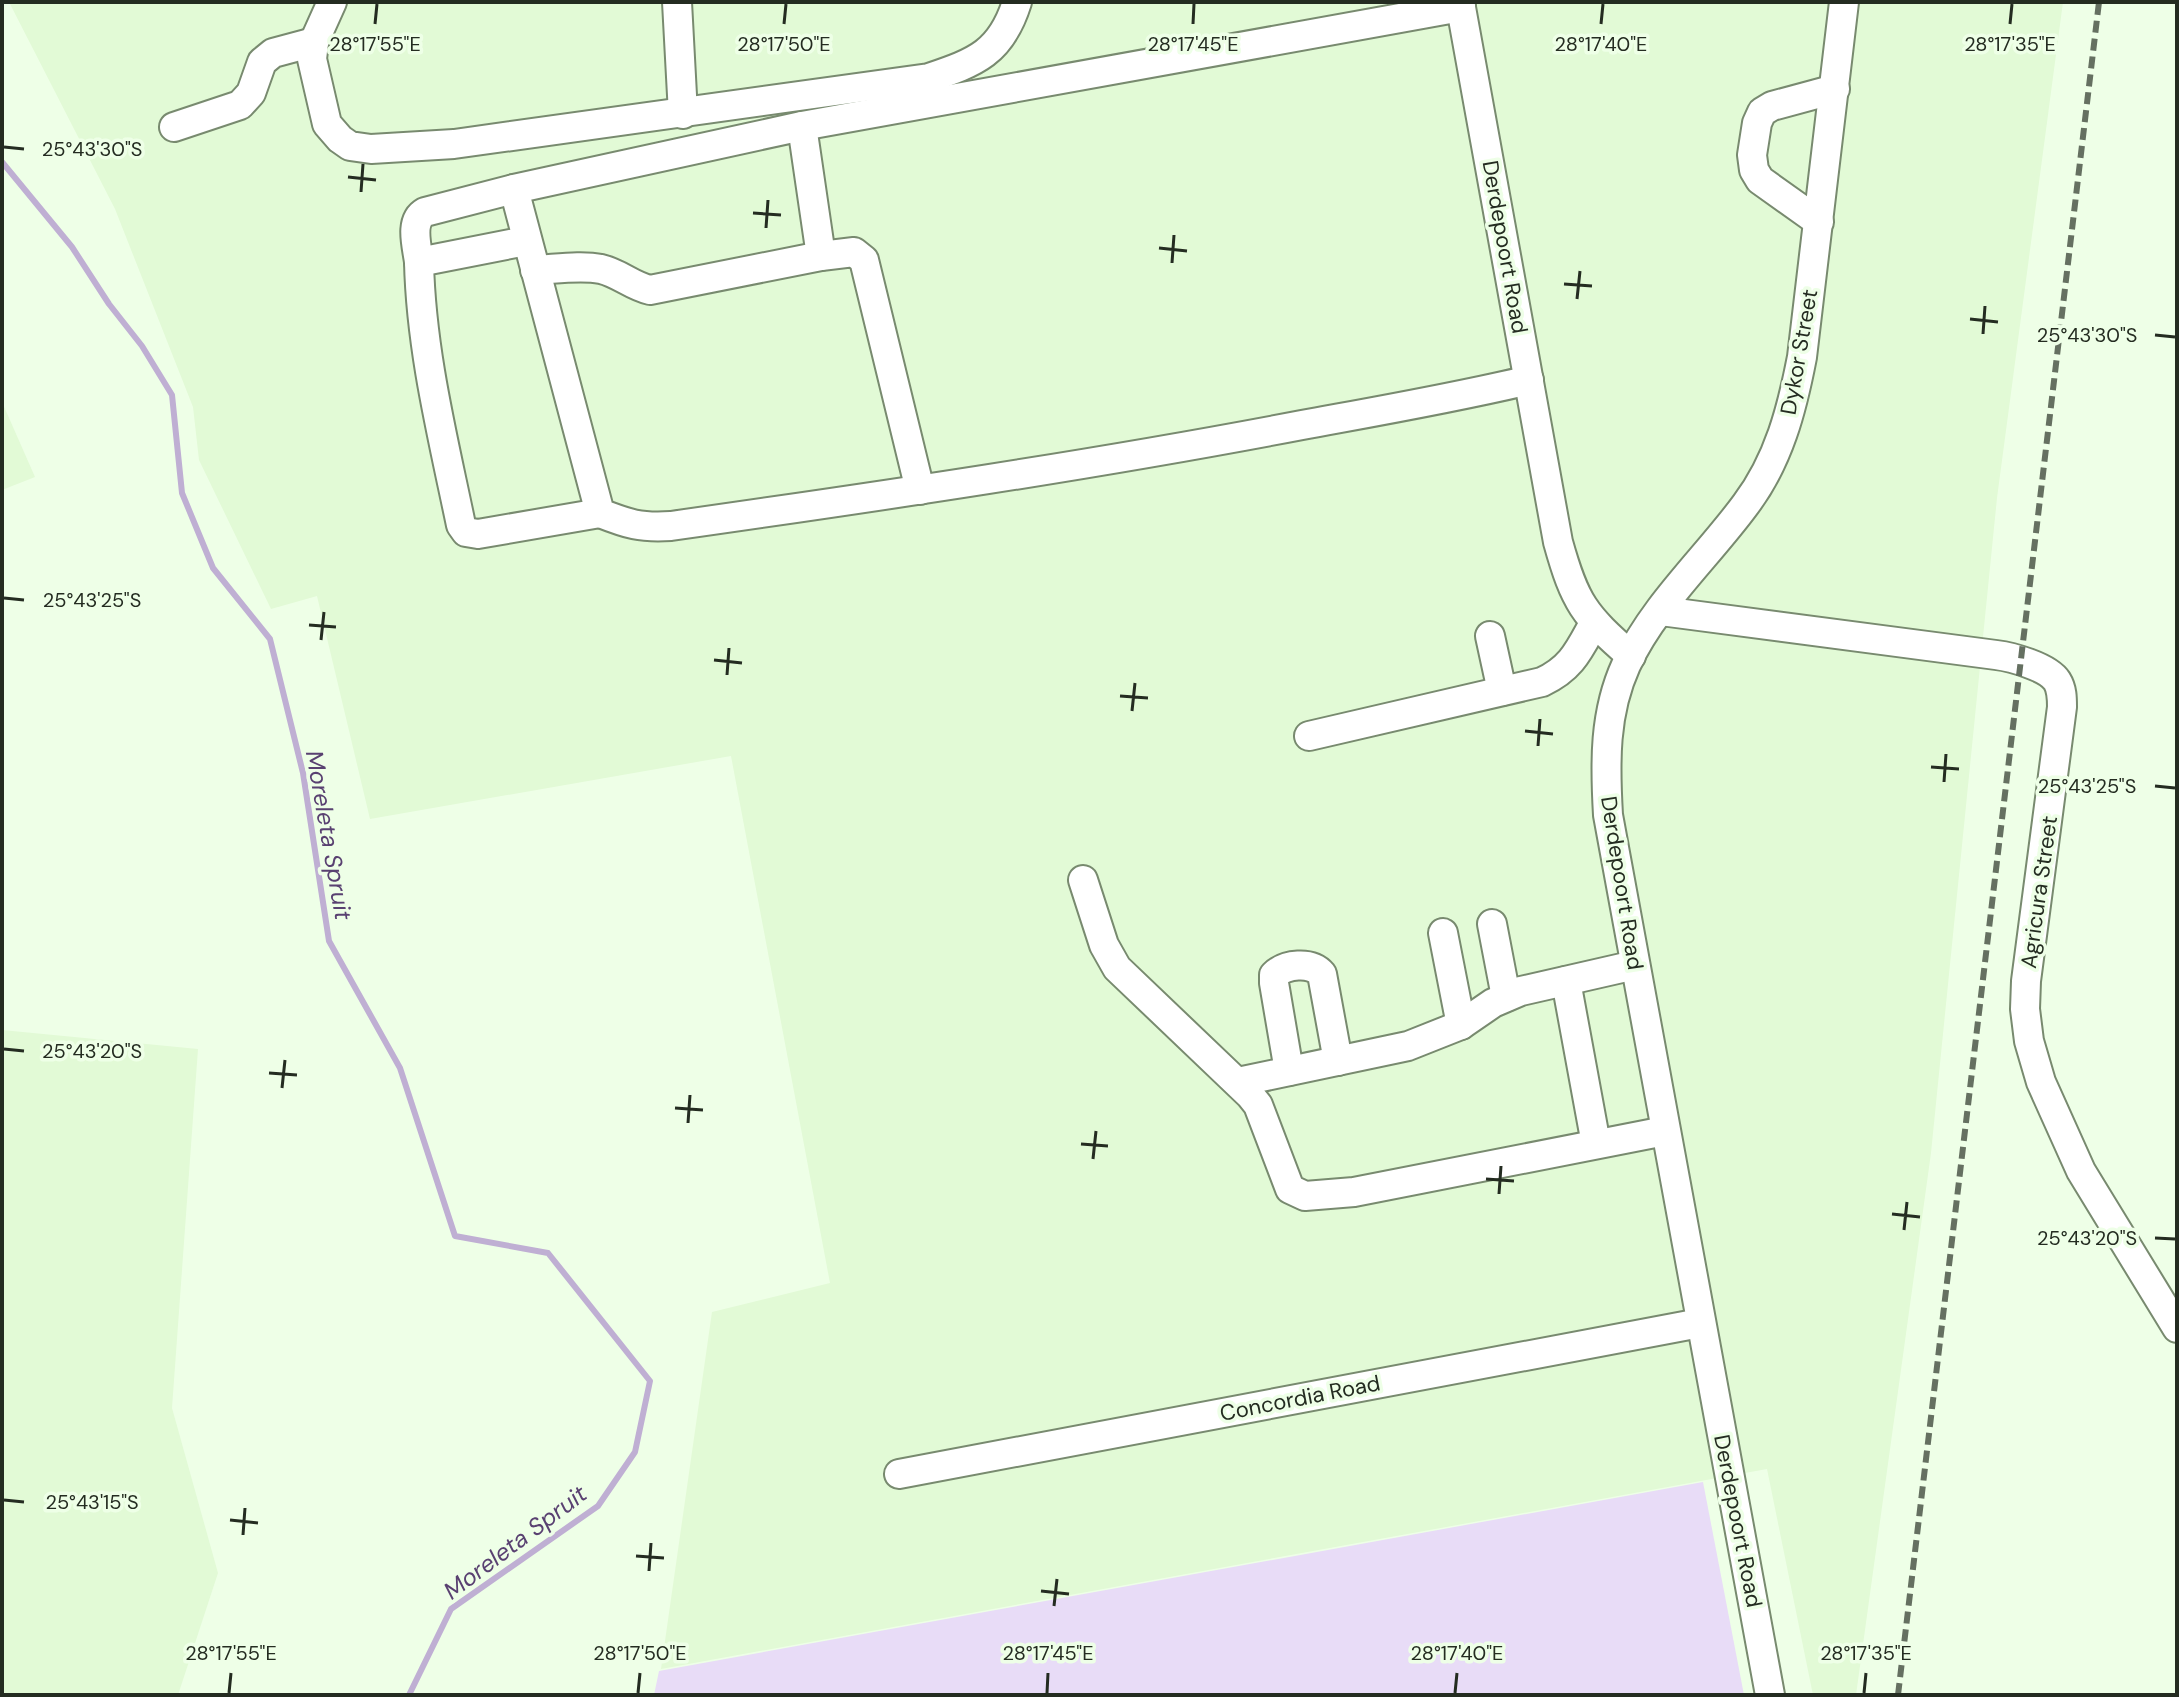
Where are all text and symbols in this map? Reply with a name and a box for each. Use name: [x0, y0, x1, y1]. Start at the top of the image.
text: 28°17'55"E: [329, 31, 421, 57]
text: 28°17'50"E: [737, 31, 831, 57]
text: 28°17'45"E: [1148, 31, 1238, 57]
text: 28°17'40"E: [1555, 31, 1647, 57]
text: 28°17'35"E: [1964, 31, 2056, 57]
text: 25°43'30"S: [42, 136, 142, 162]
street label: Derdepoort Road: [1475, 158, 1535, 336]
street label: Dykor Street: [1774, 287, 1824, 417]
text: 25°43'30"S: [2037, 322, 2137, 348]
text: 25°43'25"S: [43, 587, 141, 613]
water label: Moreleta Spruit: [299, 748, 359, 923]
text: 25°43'25"S: [2038, 773, 2136, 799]
street label: Derdepoort Road: [1594, 794, 1650, 972]
street label: Agricura Street: [2014, 814, 2064, 970]
text: 25°43'20"S: [42, 1038, 142, 1064]
text: 25°43'20"S: [2037, 1225, 2137, 1251]
street label: Concordia Road: [1217, 1368, 1383, 1428]
street label: Derdepoort Road: [1707, 1432, 1769, 1610]
water label: Moreleta Spruit: [437, 1477, 594, 1606]
text: 25°43'15"S: [45, 1489, 139, 1515]
text: 28°17'55"E: [185, 1640, 277, 1666]
text: 28°17'50"E: [593, 1640, 687, 1666]
text: 28°17'45"E: [1003, 1640, 1093, 1666]
text: 28°17'40"E: [1411, 1640, 1503, 1666]
text: 28°17'35"E: [1820, 1640, 1912, 1666]

